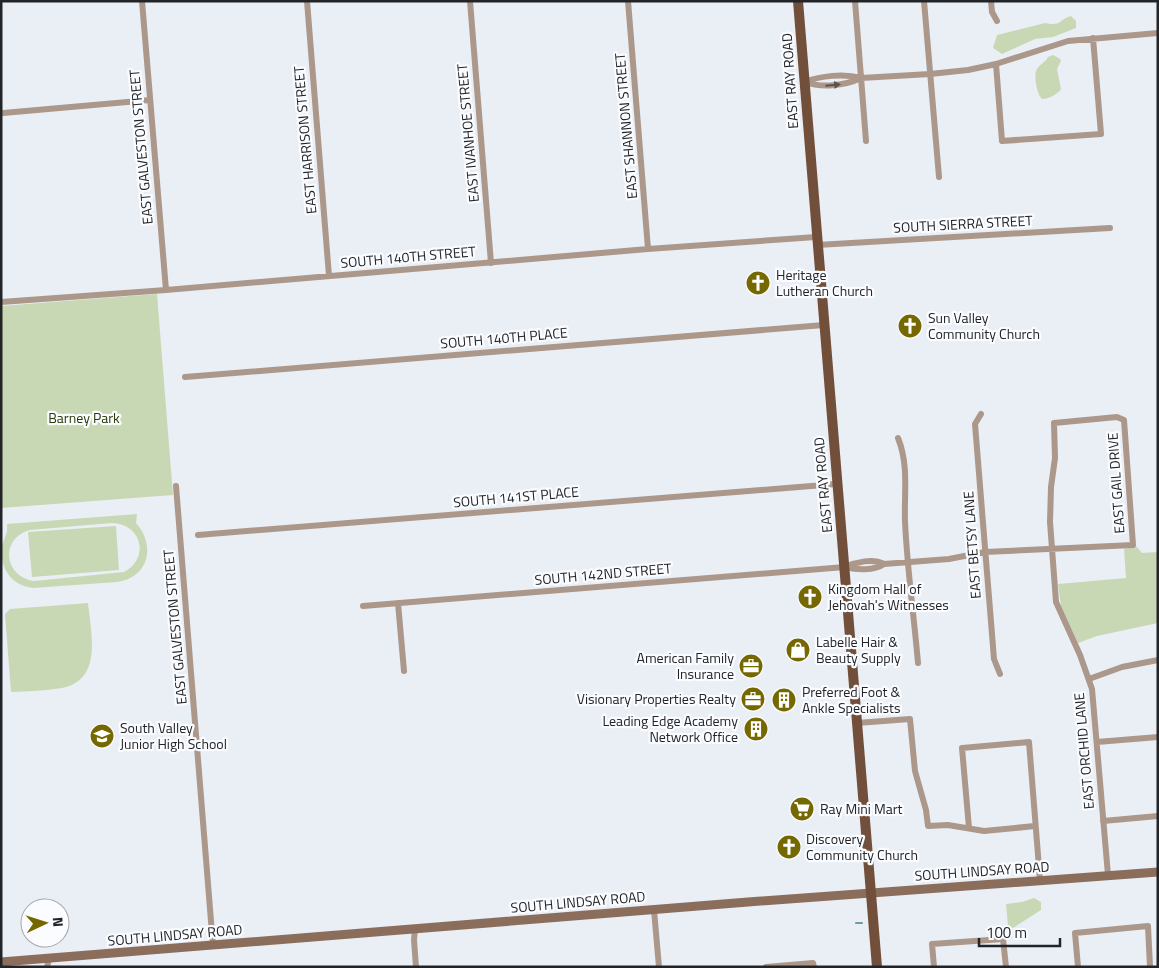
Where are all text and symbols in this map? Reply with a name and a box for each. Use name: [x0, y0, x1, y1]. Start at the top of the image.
street label: EAST RAY ROAD: [776, 32, 803, 130]
street label: EAST SHANNON STREET: [609, 52, 642, 200]
street label: EAST IVANHOE STREET: [451, 62, 484, 203]
street label: EAST HARRISON STREET: [288, 65, 321, 215]
street label: EAST GALVESTON STREET: [123, 68, 158, 225]
one-way arrow: [825, 80, 841, 88]
street label: SOUTH SIERRA STREET: [893, 209, 1034, 238]
street label: SOUTH 140TH STREET: [340, 240, 477, 273]
place label: Heritage Lutheran Church: [776, 264, 873, 301]
church icon: Heritage Lutheran Church: [745, 270, 771, 296]
place label: Sun Valley Community Church: [928, 307, 1040, 344]
church icon: Sun Valley Community Church: [897, 313, 923, 339]
street label: SOUTH 140TH PLACE: [439, 321, 569, 354]
park label: Barney Park: [48, 407, 120, 428]
street label: EAST GAIL DRIVE: [1101, 432, 1130, 534]
street label: EAST RAY ROAD: [808, 436, 837, 534]
street label: SOUTH 141ST PLACE: [452, 481, 580, 512]
street label: EAST BETSY LANE: [957, 490, 986, 600]
street label: EAST GALVESTON STREET: [157, 548, 192, 705]
street label: SOUTH 142ND STREET: [534, 557, 673, 590]
place label: Kingdom Hall of Jehovah's Witnesses: [828, 578, 949, 615]
church icon: Kingdom Hall of Jehovah's Witnesses: [797, 584, 823, 610]
place label: Labelle Hair & Beauty Supply: [816, 631, 901, 668]
shop icon: Labelle Hair & Beauty Supply: [785, 637, 811, 663]
place label: American Family Insurance: [637, 647, 734, 684]
office icon: American Family Insurance: [738, 653, 764, 679]
place label: Preferred Foot & Ankle Specialists: [802, 681, 901, 718]
office icon: Visionary Properties Realty: [740, 686, 766, 712]
building icon: Preferred Foot & Ankle Specialists: [771, 687, 797, 713]
place label: Visionary Properties Realty: [577, 688, 736, 709]
street label: EAST ORCHID LANE: [1068, 692, 1099, 810]
place label: Leading Edge Academy Network Office: [602, 710, 738, 747]
building icon: Leading Edge Academy Network Office: [743, 716, 769, 742]
place label: South Valley Junior High School: [120, 717, 227, 754]
school or university icon: South Valley Junior High School: [89, 723, 115, 749]
supermarket icon: Ray Mini Mart: [789, 796, 815, 822]
place label: Ray Mini Mart: [820, 798, 903, 819]
place label: Discovery Community Church: [806, 828, 918, 865]
church icon: Discovery Community Church: [776, 834, 802, 860]
street label: SOUTH LINDSAY ROAD: [914, 855, 1050, 886]
street label: SOUTH LINDSAY ROAD: [510, 885, 646, 918]
north arrow: [20, 898, 70, 948]
text: N: [48, 916, 69, 928]
scale bar: [979, 916, 1060, 948]
street label: SOUTH LINDSAY ROAD: [107, 918, 243, 951]
text: 100 m: [986, 921, 1027, 944]

